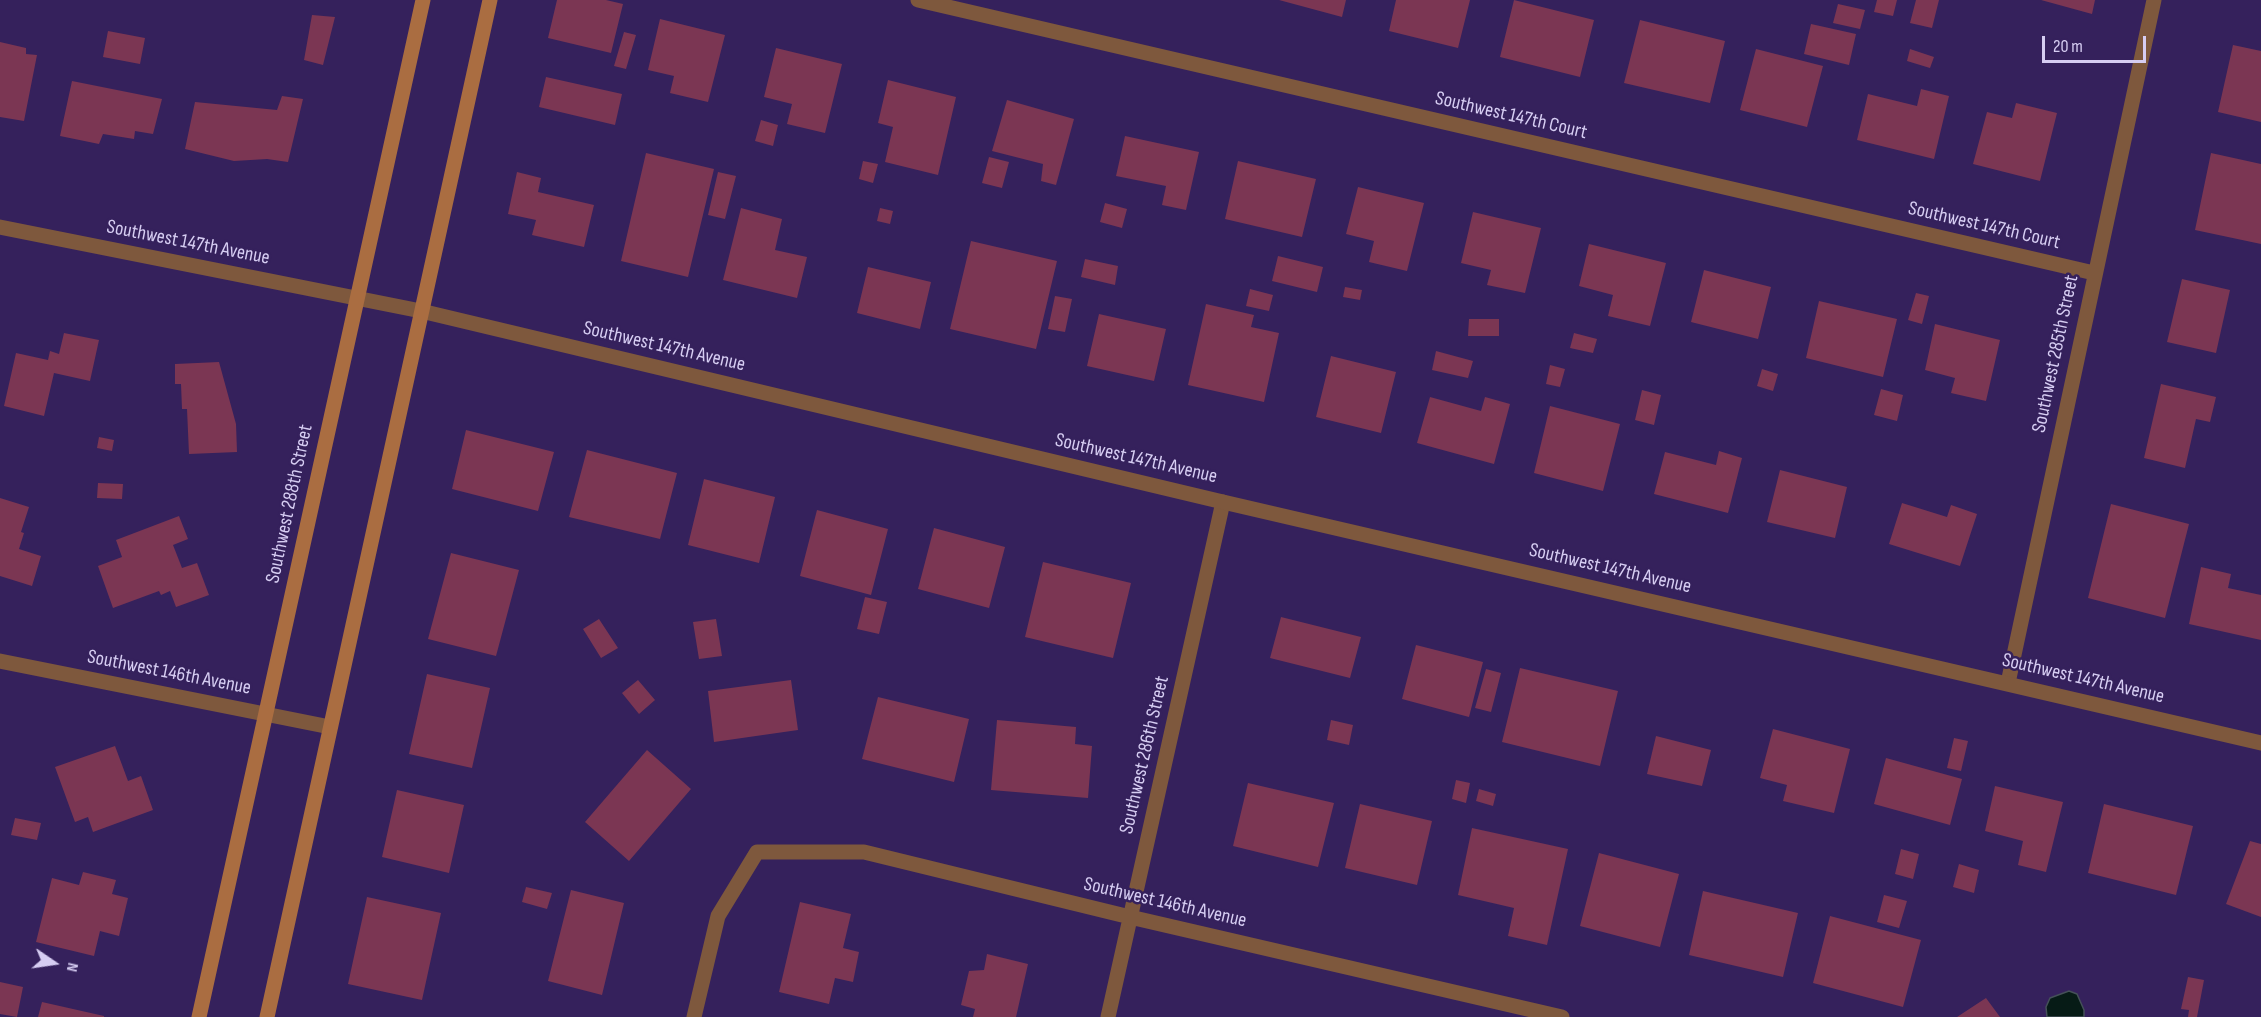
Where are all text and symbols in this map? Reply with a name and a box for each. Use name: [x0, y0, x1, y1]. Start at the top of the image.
scale bar: [2045, 24, 2148, 62]
text: 20 m: [2053, 36, 2083, 57]
street label: Southwest 147th Court: [1433, 87, 1589, 145]
street label: Southwest 147th Court: [1906, 197, 2062, 255]
street label: Southwest 147th Avenue: [104, 215, 272, 271]
street label: Southwest 285th Street: [2028, 273, 2084, 435]
street label: Southwest 147th Avenue: [581, 317, 747, 377]
street label: Southwest 288th Street: [261, 423, 319, 585]
street label: Southwest 147th Avenue: [1053, 429, 1219, 489]
street label: Southwest 147th Avenue: [1527, 539, 1693, 599]
street label: Southwest 146th Avenue: [85, 645, 253, 701]
street label: Southwest 147th Avenue: [2000, 649, 2166, 709]
street label: Southwest 286th Street: [1115, 674, 1175, 836]
street label: Southwest 146th Avenue: [1081, 873, 1249, 933]
north arrow: [24, 933, 84, 993]
text: N: [62, 961, 82, 973]

